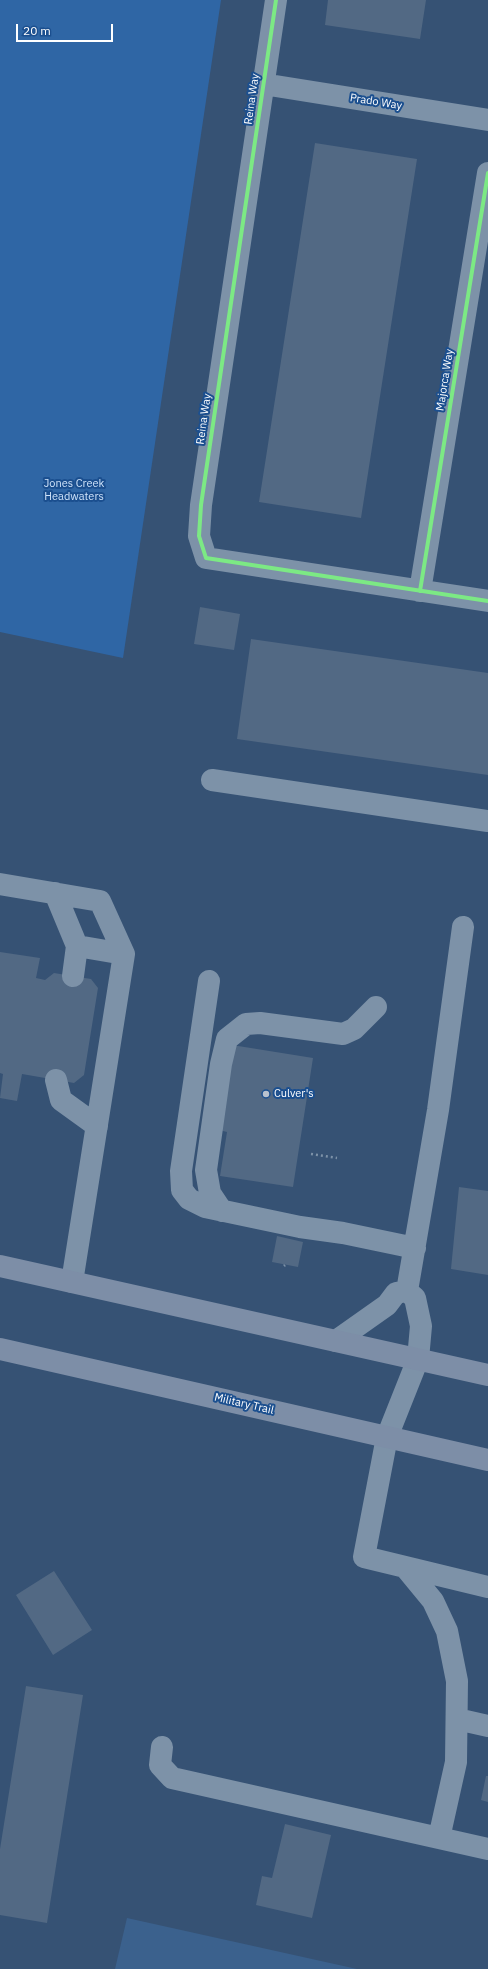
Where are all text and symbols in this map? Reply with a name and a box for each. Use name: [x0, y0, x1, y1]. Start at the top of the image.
scale bar: [18, 16, 115, 42]
text: 20 m: [23, 23, 51, 38]
street label: Reina Way: [242, 73, 262, 125]
street label: Prado Way: [349, 91, 403, 113]
street label: Majorca Way: [434, 348, 456, 412]
street label: Reina Way: [194, 393, 214, 445]
park label: Jones Creek Headwaters: [44, 477, 104, 503]
place label: Culver's: [274, 1087, 314, 1101]
marker: Culver's: [261, 1089, 271, 1099]
street label: Military Trail: [213, 1391, 275, 1417]

